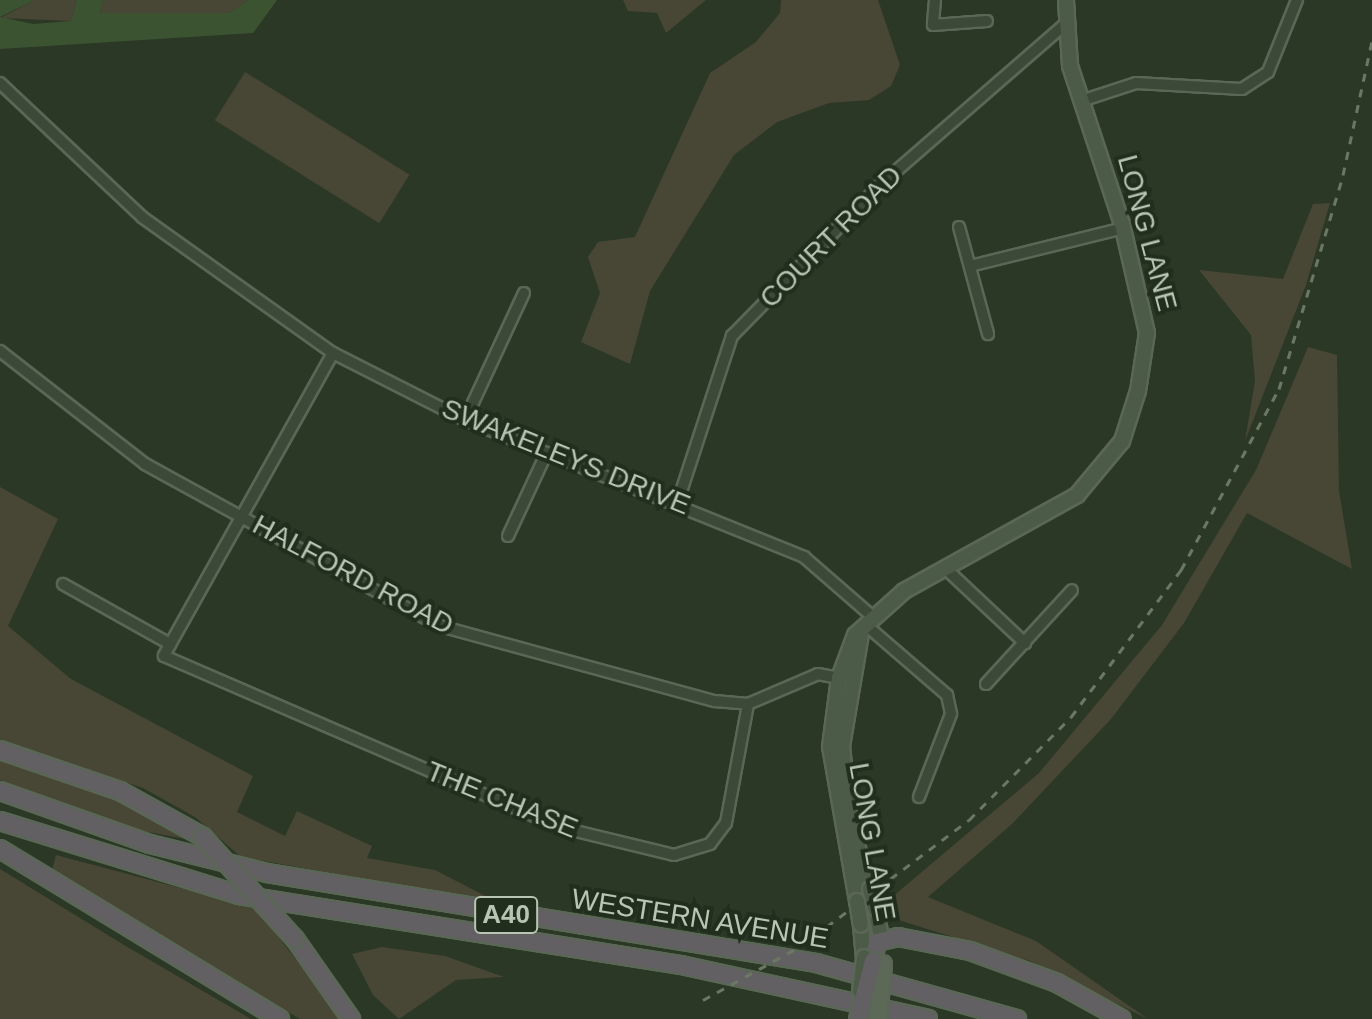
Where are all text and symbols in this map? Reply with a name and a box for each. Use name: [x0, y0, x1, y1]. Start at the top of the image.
street label: LONG LANE: [1110, 151, 1184, 315]
street label: COURT ROAD: [753, 159, 909, 315]
street label: SWAKELEYS DRIVE: [437, 392, 695, 522]
street label: HALFORD ROAD: [247, 508, 459, 642]
street label: THE CHASE: [421, 754, 583, 846]
street label: LONG LANE: [842, 760, 902, 924]
street label: WESTERN AVENUE: [569, 882, 831, 956]
road number: A40: [474, 893, 538, 937]

